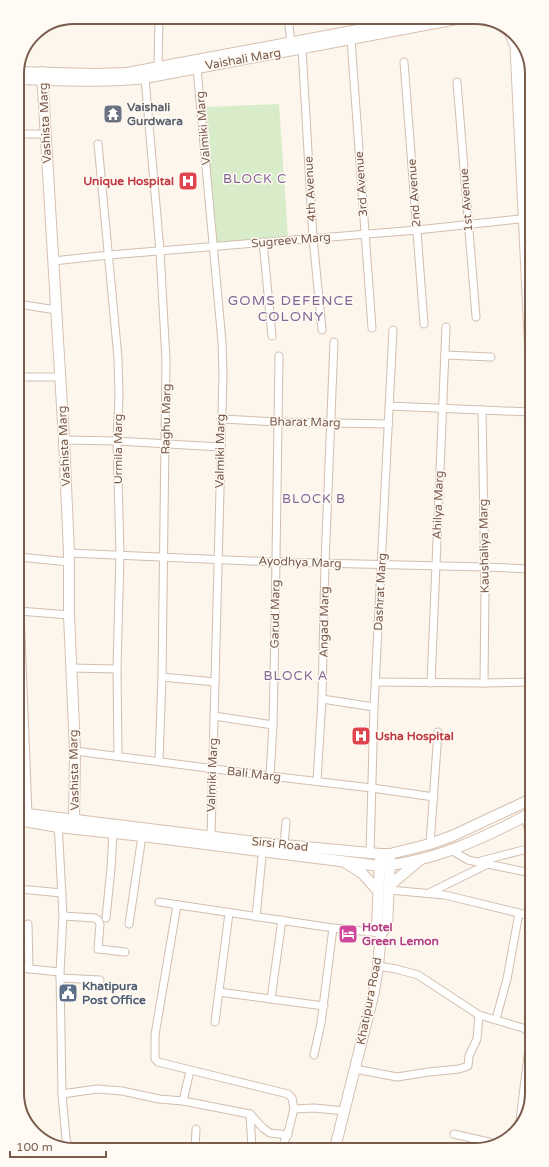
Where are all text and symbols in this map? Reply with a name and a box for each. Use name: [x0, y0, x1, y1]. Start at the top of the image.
street label: Vaishali Marg: [204, 45, 282, 73]
street label: Vashista Marg: [36, 82, 54, 164]
street label: Valmiki Marg: [193, 90, 213, 166]
place label: Vaishali Gurdwara: [127, 100, 183, 128]
temple icon: Vaishali Gurdwara: [102, 103, 124, 125]
street label: 3rd Avenue: [352, 151, 370, 217]
street label: 4th Avenue: [301, 156, 319, 222]
street label: 2nd Avenue: [405, 158, 423, 228]
street label: 1st Avenue: [457, 167, 475, 232]
hospital icon: Unique Hospital: [177, 170, 199, 192]
district label: BLOCK C: [223, 171, 287, 187]
place label: Unique Hospital: [83, 174, 174, 189]
street label: Sugreev Marg: [251, 230, 331, 250]
district label: GOMS DEFENCE COLONY: [228, 292, 354, 325]
street label: Raghu Marg: [158, 383, 174, 455]
street label: Vashista Marg: [55, 405, 73, 487]
street label: Urmila Marg: [111, 414, 125, 484]
street label: Valmiki Marg: [212, 414, 228, 488]
street label: Bharat Marg: [269, 414, 341, 430]
street label: Ahilya Marg: [430, 470, 446, 540]
district label: BLOCK B: [282, 491, 346, 507]
street label: Kaushaliya Marg: [476, 499, 492, 593]
street label: Dashrat Marg: [371, 553, 389, 631]
street label: Ayodhya Marg: [258, 554, 342, 570]
street label: Garud Marg: [267, 580, 283, 648]
street label: Angad Marg: [316, 586, 332, 658]
district label: BLOCK A: [264, 668, 328, 684]
hospital icon: Usha Hospital: [350, 725, 372, 747]
street label: Vashista Marg: [66, 729, 82, 811]
place label: Usha Hospital: [375, 729, 454, 744]
street label: Valmiki Marg: [204, 738, 220, 812]
street label: Bali Marg: [226, 764, 282, 784]
street label: Sirsi Road: [251, 834, 309, 854]
place label: Hotel Green Lemon: [362, 920, 439, 948]
hotel icon: Hotel Green Lemon: [337, 923, 359, 945]
street label: Khatipura Road: [354, 956, 384, 1046]
place label: Khatipura Post Office: [82, 979, 146, 1007]
public building icon: Khatipura Post Office: [57, 982, 79, 1004]
scale bar: [10, 1133, 106, 1159]
text: 100 m: [16, 1140, 53, 1154]

